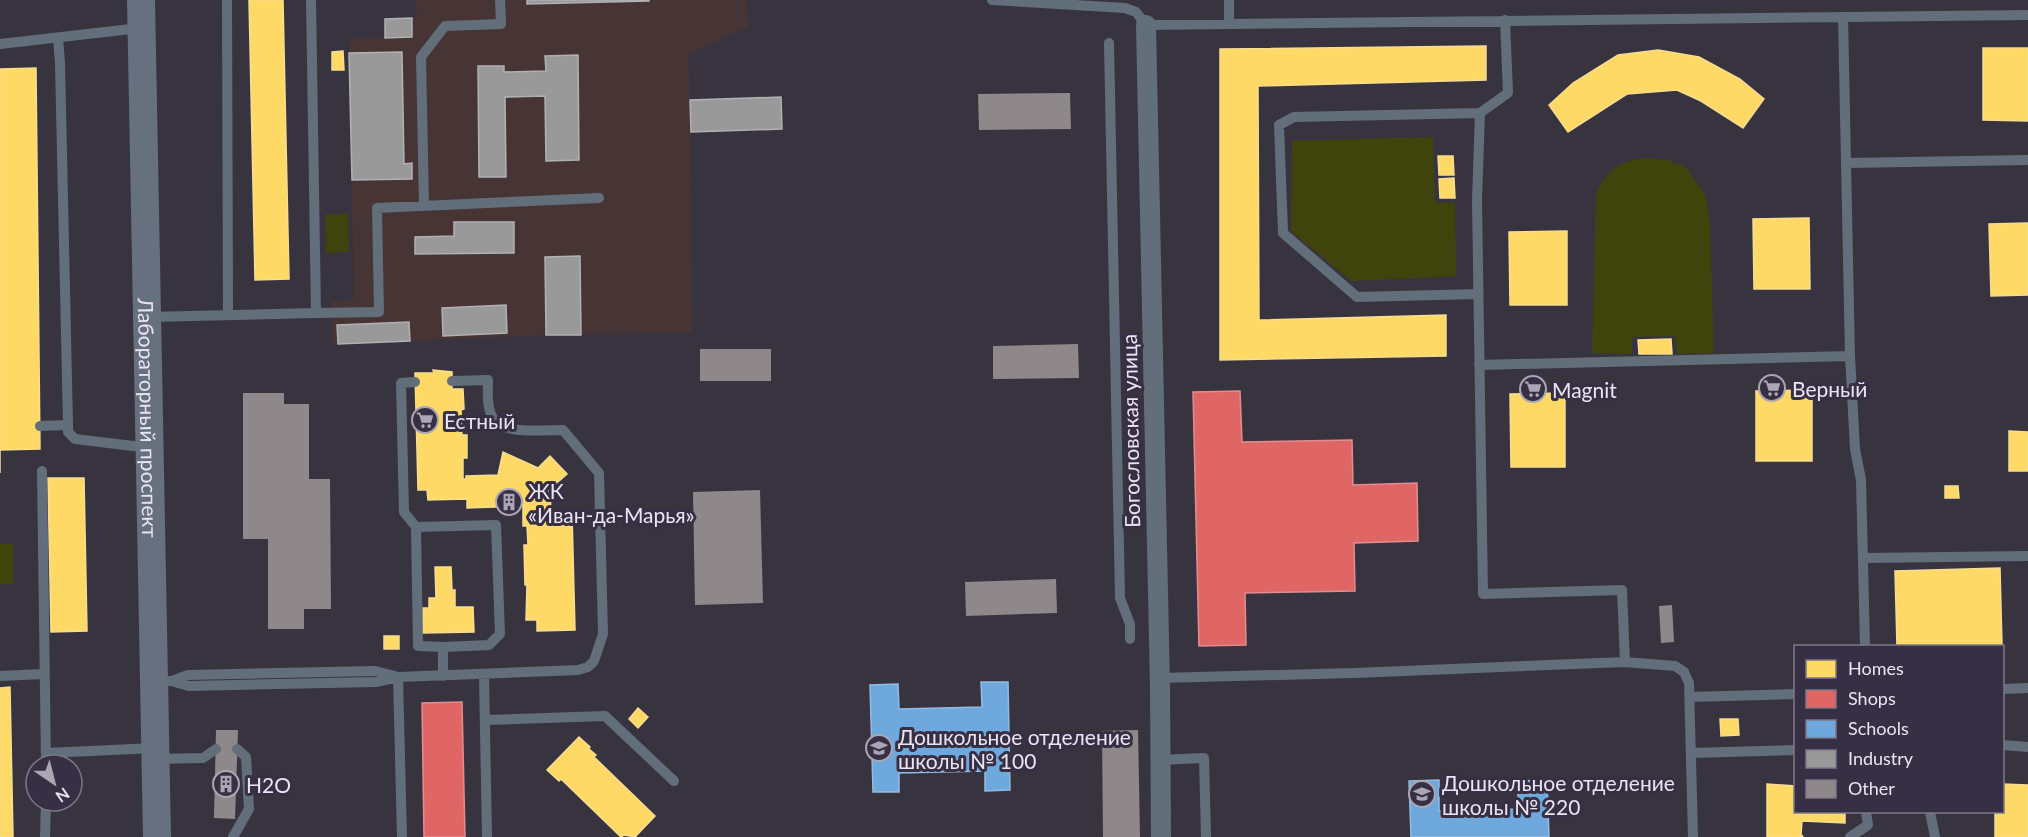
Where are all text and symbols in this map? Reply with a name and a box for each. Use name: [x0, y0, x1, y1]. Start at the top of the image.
street label: Лабораторный проспект: [134, 297, 164, 538]
street label: Богословская улица: [1116, 334, 1144, 528]
supermarket icon: Верный: [1757, 373, 1787, 403]
supermarket icon: Magnit: [1518, 374, 1548, 404]
place label: Верный: [1792, 376, 1867, 401]
place label: Magnit: [1552, 377, 1617, 402]
supermarket icon: Естный: [410, 405, 440, 435]
place label: Естный: [444, 408, 515, 433]
place label: ЖК «Иван-да-Марья»: [528, 478, 695, 527]
building icon: ЖК «Иван-да-Марья»: [494, 487, 524, 517]
legend: [1794, 645, 2004, 813]
text: Homes: [1848, 657, 1904, 679]
text: Shops: [1848, 687, 1896, 709]
text: Schools: [1848, 717, 1909, 739]
place label: Дошкольное отделение школы № 100: [898, 724, 1131, 773]
school or university icon: Дошкольное отделение школы № 100: [864, 733, 894, 763]
text: Industry: [1848, 747, 1914, 769]
north arrow: [24, 753, 84, 813]
building icon: H2O: [211, 769, 241, 799]
place label: Дошкольное отделение школы № 220: [1442, 770, 1675, 819]
place label: H2O: [246, 772, 291, 797]
text: Other: [1848, 777, 1895, 799]
school or university icon: Дошкольное отделение школы № 220: [1407, 779, 1437, 809]
text: N: [52, 784, 73, 807]

